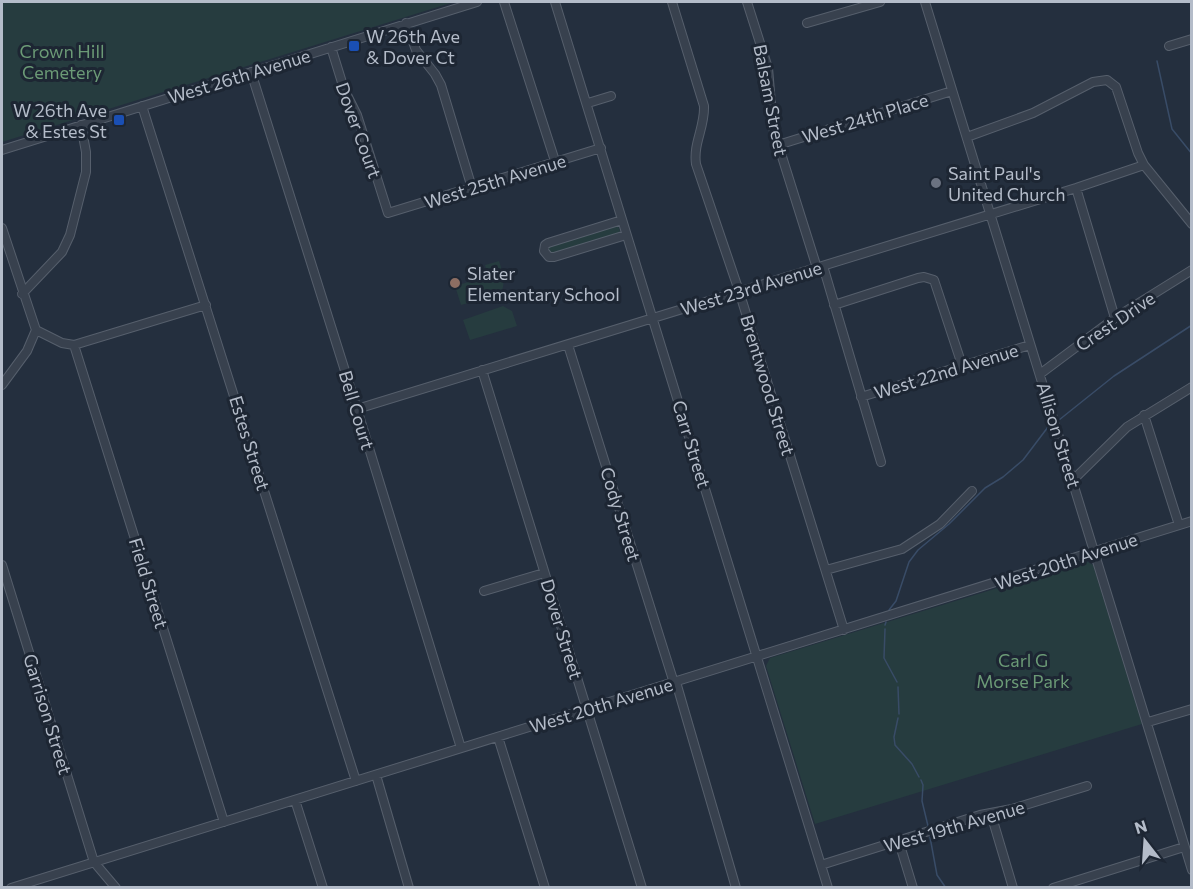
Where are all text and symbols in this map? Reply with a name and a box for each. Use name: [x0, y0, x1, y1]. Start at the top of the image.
place label: W 26th Ave & Dover Ct: [366, 25, 460, 68]
marker: W 26th Ave & Dover Ct: [347, 39, 361, 53]
park label: Crown Hill Cemetery: [19, 40, 105, 83]
street label: Balsam Street: [749, 42, 793, 158]
street label: West 26th Avenue: [165, 44, 313, 108]
street label: Dover Court: [331, 79, 387, 181]
street label: West 24th Place: [799, 88, 931, 148]
place label: W 26th Ave & Estes St: [13, 99, 107, 142]
marker: W 26th Ave & Estes St: [112, 113, 126, 127]
street label: West 25th Avenue: [421, 149, 569, 213]
place label: Saint Paul's United Church: [948, 162, 1065, 205]
marker: Saint Paul's United Church: [929, 176, 943, 190]
street label: West 23rd Avenue: [678, 256, 824, 320]
place label: Slater Elementary School: [467, 262, 620, 305]
marker: Slater Elementary School: [448, 276, 462, 290]
street label: Crest Drive: [1071, 286, 1159, 356]
street label: Brentwood Street: [736, 312, 800, 458]
street label: West 22nd Avenue: [871, 339, 1021, 403]
street label: Bell Court: [335, 368, 379, 452]
street label: Allison Street: [1032, 379, 1086, 491]
street label: Estes Street: [225, 393, 275, 493]
street label: Carr Street: [668, 398, 716, 490]
street label: Cody Street: [596, 464, 646, 564]
street label: West 20th Avenue: [992, 528, 1140, 594]
street label: Field Street: [125, 535, 173, 631]
street label: Dover Street: [536, 576, 588, 682]
park label: Carl G Morse Park: [976, 649, 1070, 692]
street label: Garrison Street: [19, 651, 77, 777]
street label: West 20th Avenue: [527, 673, 675, 737]
street label: West 19th Avenue: [881, 795, 1027, 857]
north arrow: [1115, 811, 1175, 871]
text: N: [1132, 815, 1149, 837]

